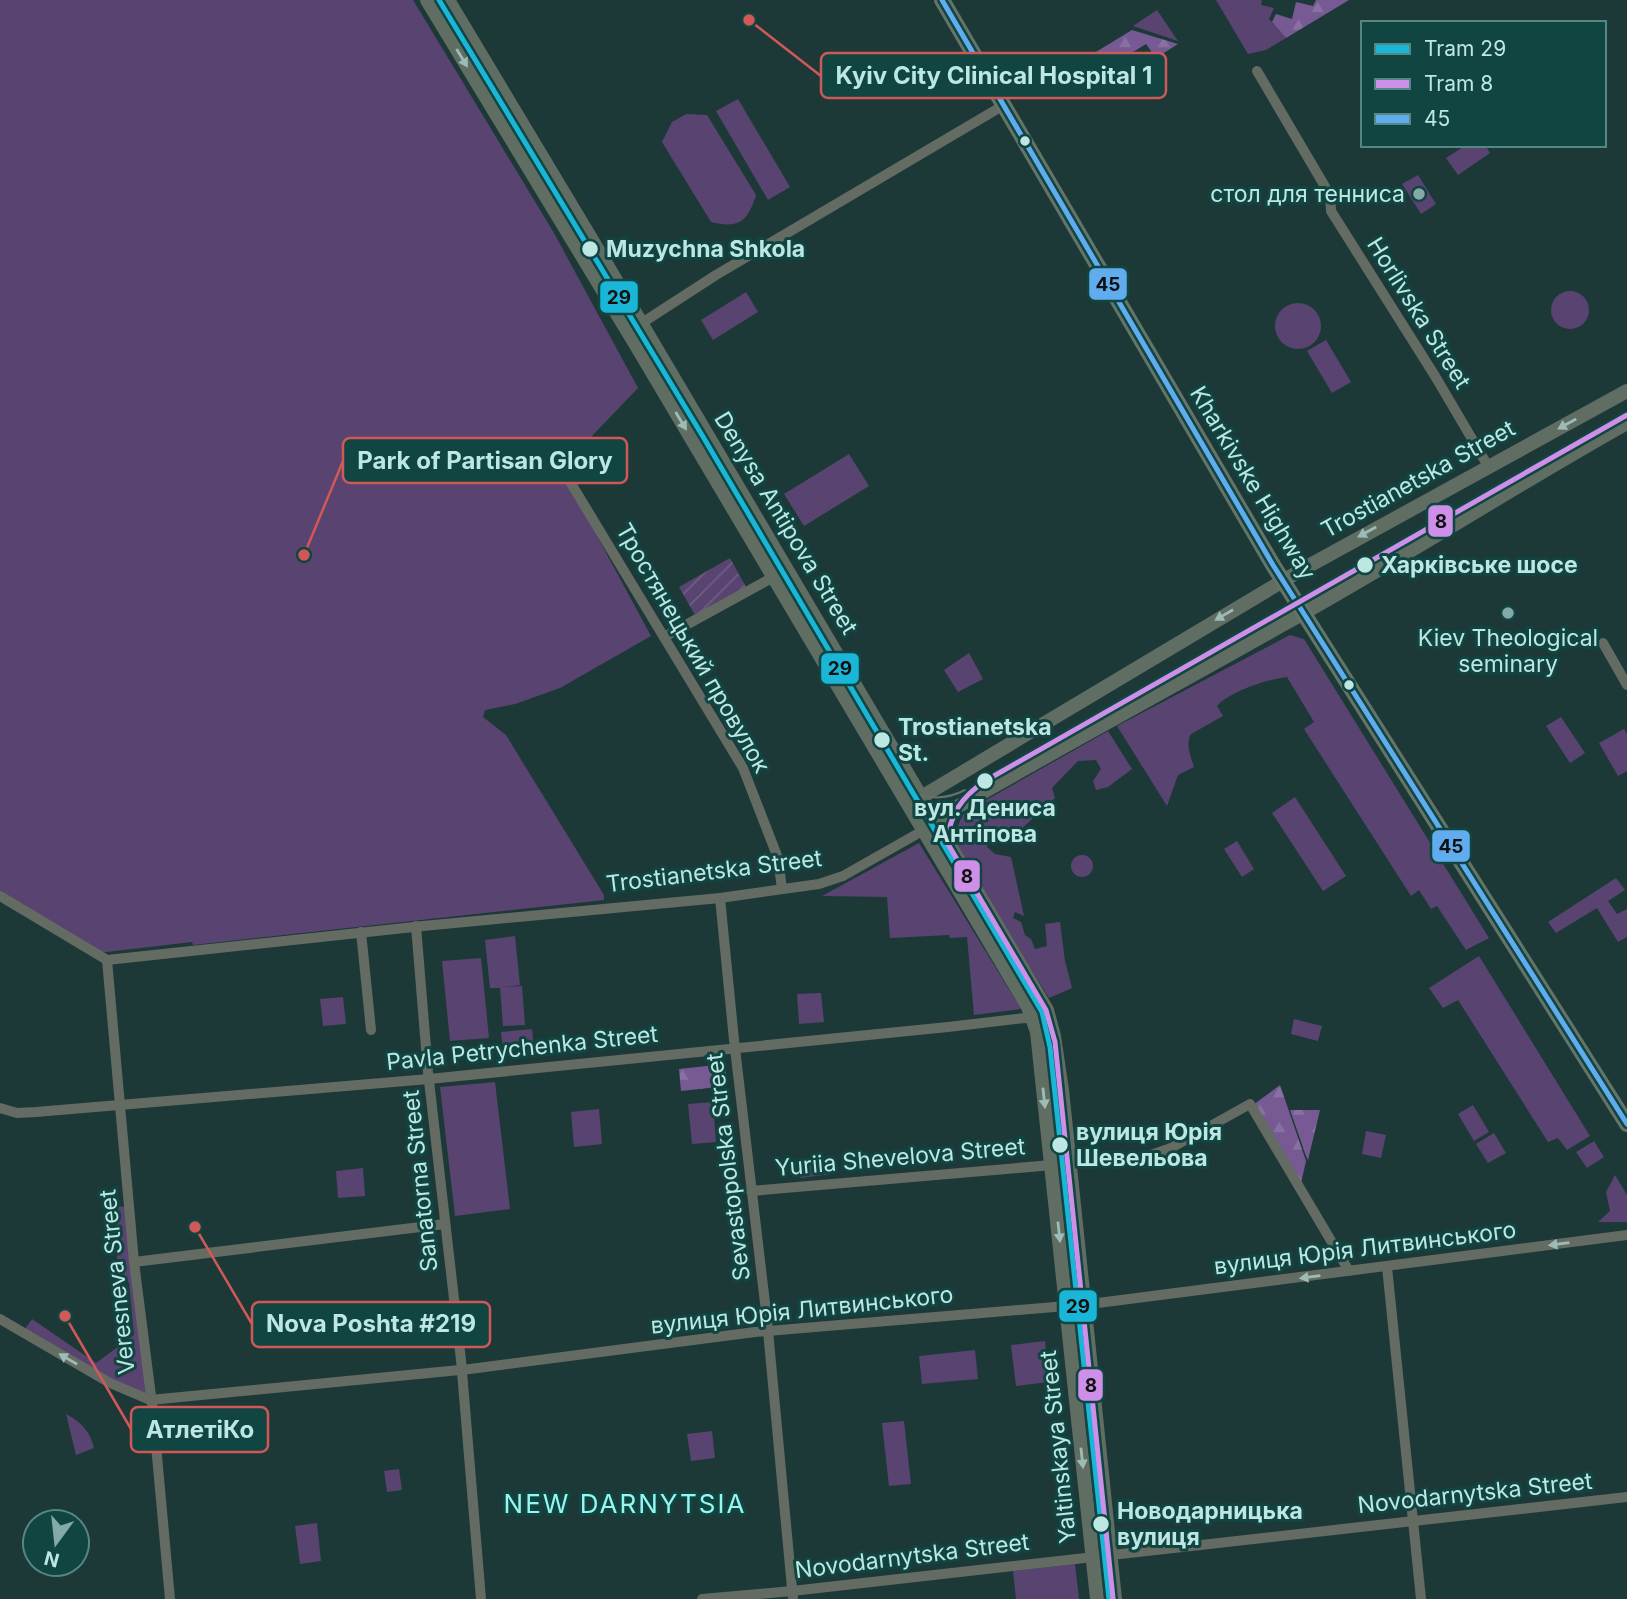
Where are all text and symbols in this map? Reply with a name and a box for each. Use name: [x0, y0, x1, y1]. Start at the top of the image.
legend: [1361, 21, 1606, 147]
text: Tram 29: [1424, 36, 1506, 61]
one-way arrow: [456, 49, 468, 68]
callout: Kyiv City Clinical Hospital 1: [821, 53, 1166, 98]
text: Kyiv City Clinical Hospital 1: [836, 61, 1152, 90]
text: Tram 8: [1424, 71, 1493, 96]
text: 45: [1424, 106, 1450, 131]
unlabelled marker: [1018, 134, 1032, 148]
place label: стол для тенниса: [1210, 180, 1405, 208]
marker: стол для тенниса: [1411, 186, 1427, 202]
street label: Horlivska Street: [1361, 232, 1477, 394]
place label: Muzychna Shkola: [606, 235, 805, 263]
marker: Muzychna Shkola: [580, 239, 600, 259]
line badge: 45: [1088, 267, 1128, 301]
text: 45: [1096, 273, 1121, 296]
line badge: 29: [599, 280, 639, 314]
text: 29: [607, 286, 631, 309]
street label: Kharkivske Highway: [1184, 381, 1322, 585]
street label: Denysa Antipova Street: [708, 407, 864, 640]
one-way arrow: [675, 411, 687, 430]
street label: Trostianetska Street: [1316, 414, 1520, 544]
one-way arrow: [1557, 418, 1577, 429]
callout: Park of Partisan Glory: [343, 438, 627, 483]
text: Park of Partisan Glory: [357, 446, 613, 475]
line badge: 8: [1427, 504, 1454, 538]
text: 8: [1435, 510, 1447, 533]
street label: Тростянецький провулок: [610, 518, 776, 778]
one-way arrow: [1358, 526, 1377, 538]
place label: Харківське шосе: [1381, 551, 1578, 579]
marker: Харківське шосе: [1355, 555, 1375, 575]
marker: Kiev Theological seminary: [1500, 605, 1516, 621]
one-way arrow: [1215, 609, 1234, 621]
place label: Kiev Theological seminary: [1418, 624, 1598, 678]
line badge: 29: [820, 652, 860, 685]
text: 29: [828, 657, 852, 680]
unlabelled marker: [1342, 678, 1356, 692]
place label: Trostianetska St.: [898, 713, 1052, 767]
marker: Trostianetska St.: [872, 730, 892, 750]
marker: вул. Дениса Антіпова: [975, 771, 995, 791]
place label: вул. Дениса Антіпова: [914, 794, 1056, 848]
line badge: 45: [1431, 829, 1471, 863]
text: 45: [1439, 835, 1464, 858]
street label: Trostianetska Street: [605, 844, 824, 898]
line badge: 8: [953, 859, 981, 893]
text: 8: [961, 865, 973, 888]
street label: Pavla Petrychenka Street: [385, 1020, 660, 1076]
street label: Sevastopolska Street: [700, 1051, 756, 1282]
one-way arrow: [1039, 1087, 1050, 1109]
street label: Sanatorna Street: [397, 1088, 443, 1273]
place label: вулиця Юрія Шевельова: [1076, 1118, 1222, 1172]
street label: Yuriia Shevelova Street: [774, 1132, 1027, 1182]
marker: вулиця Юрія Шевельова: [1050, 1135, 1070, 1155]
street label: Veresneva Street: [93, 1188, 141, 1376]
street label: вулиця Юрія Литвинського: [1212, 1216, 1518, 1280]
one-way arrow: [1053, 1221, 1064, 1243]
one-way arrow: [1548, 1238, 1570, 1249]
one-way arrow: [1298, 1271, 1320, 1282]
street label: вулиця Юрія Литвинського: [649, 1280, 955, 1340]
line badge: 29: [1058, 1289, 1098, 1323]
text: 29: [1066, 1295, 1090, 1318]
callout: Nova Poshta #219: [252, 1302, 490, 1347]
text: Nova Poshta #219: [266, 1309, 476, 1338]
street label: Yaltinskaya Street: [1034, 1349, 1082, 1545]
one-way arrow: [58, 1352, 77, 1365]
line badge: 8: [1077, 1368, 1104, 1402]
text: 8: [1085, 1374, 1097, 1397]
callout: АтлетіКо: [131, 1407, 268, 1452]
text: АтлетіКо: [146, 1415, 254, 1444]
one-way arrow: [1077, 1448, 1088, 1470]
street label: Novodarnytska Street: [1356, 1467, 1594, 1519]
district label: NEW DARNYTSIA: [504, 1488, 746, 1519]
place label: Новодарницька вулиця: [1117, 1497, 1303, 1551]
north arrow: [21, 1508, 91, 1578]
marker: Новодарницька вулиця: [1091, 1514, 1111, 1534]
street label: Novodarnytska Street: [793, 1528, 1031, 1584]
text: N: [42, 1546, 62, 1572]

